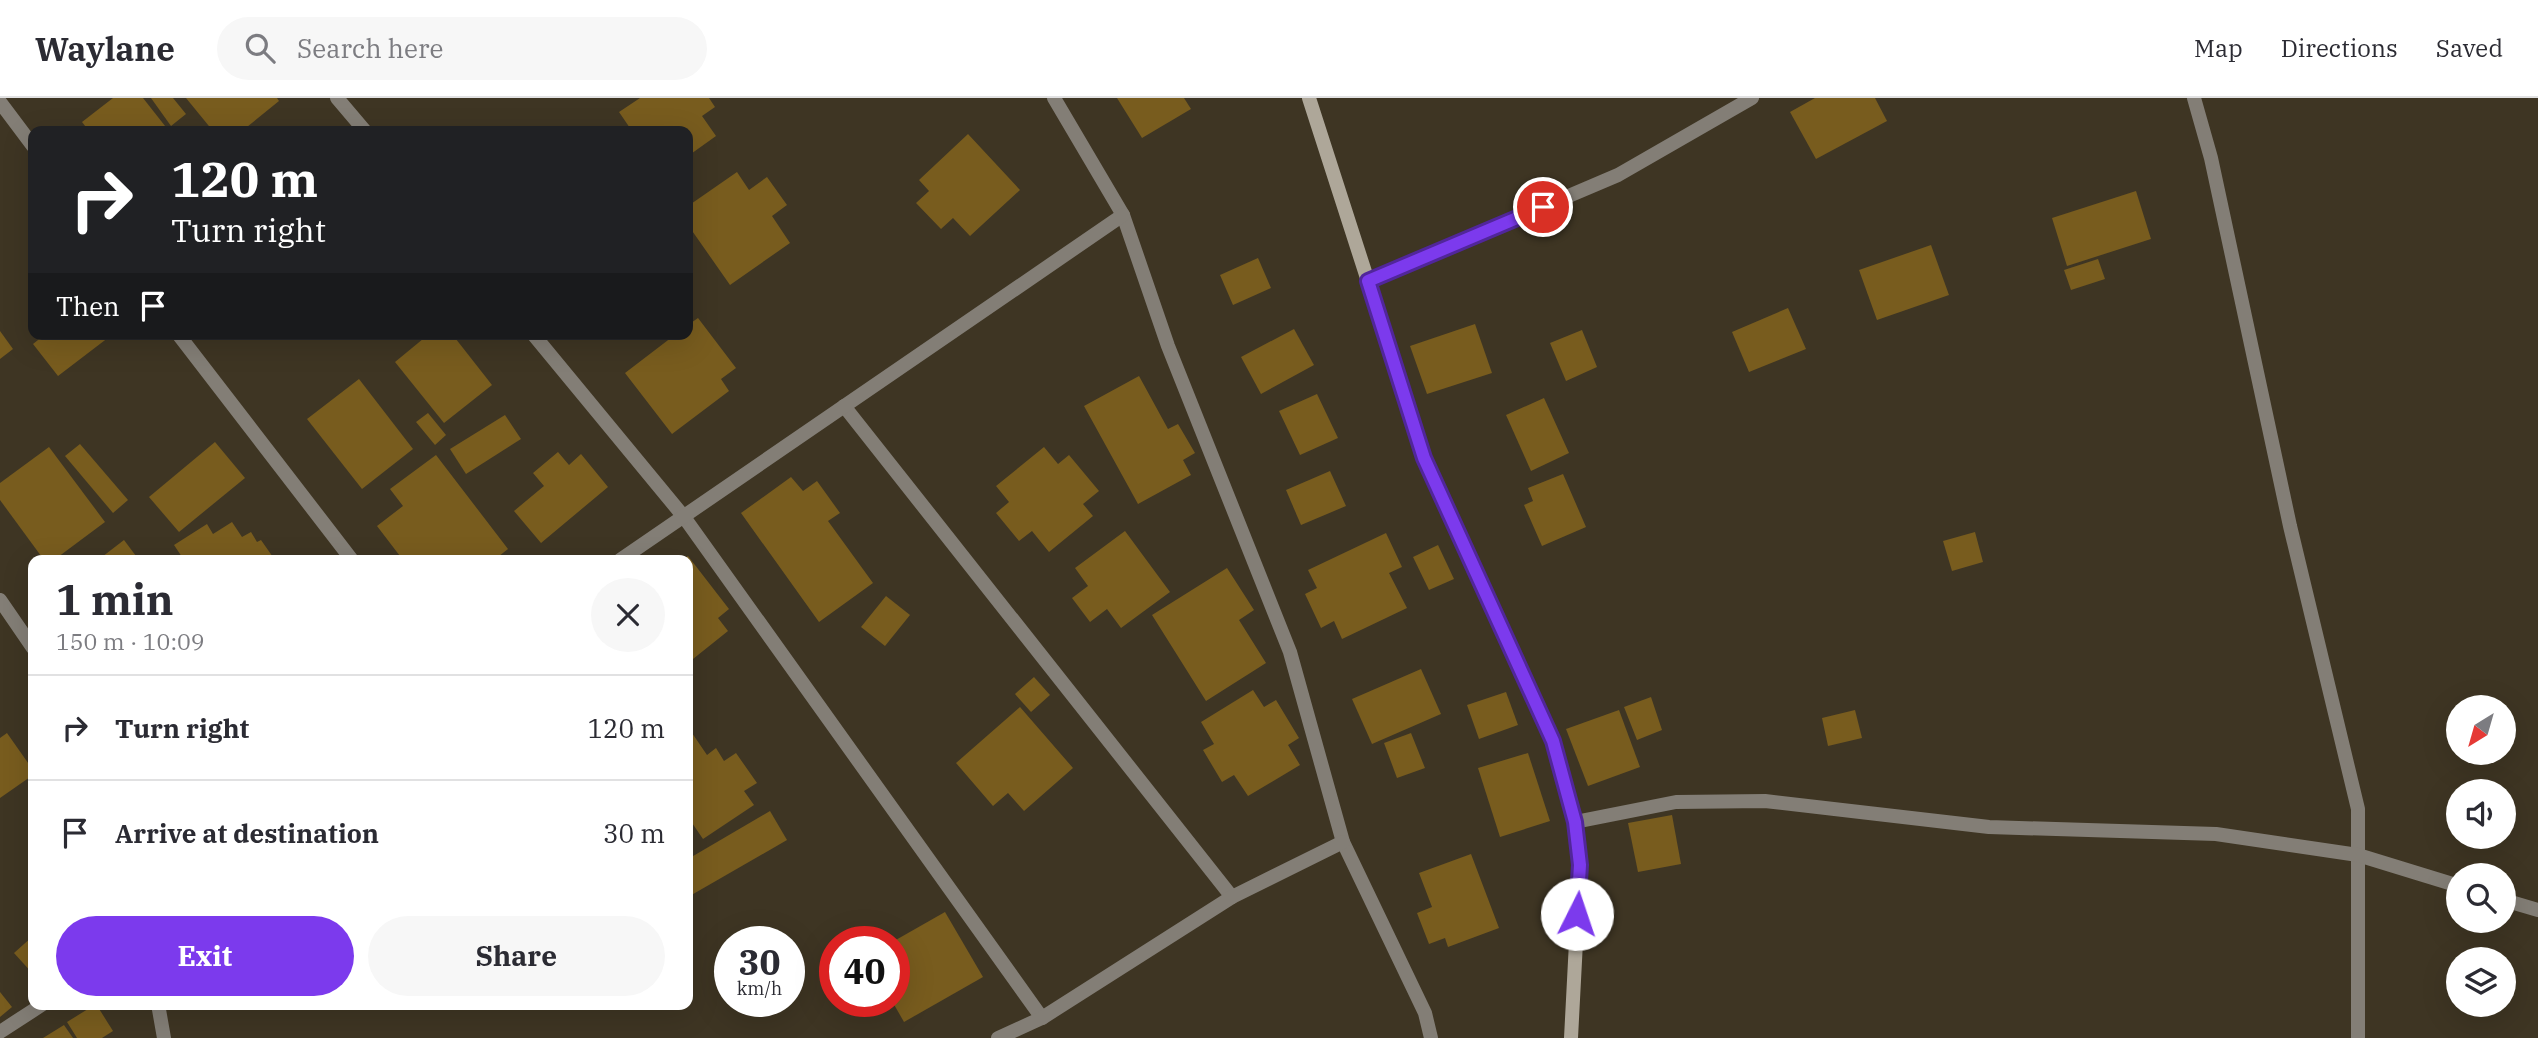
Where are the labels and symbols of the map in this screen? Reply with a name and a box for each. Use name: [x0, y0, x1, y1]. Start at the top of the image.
pin: [1513, 177, 1573, 237]
north arrow: [2446, 695, 2516, 765]
position arrow: [1540, 877, 1614, 951]
speed limit sign: 40: [819, 926, 910, 1017]

